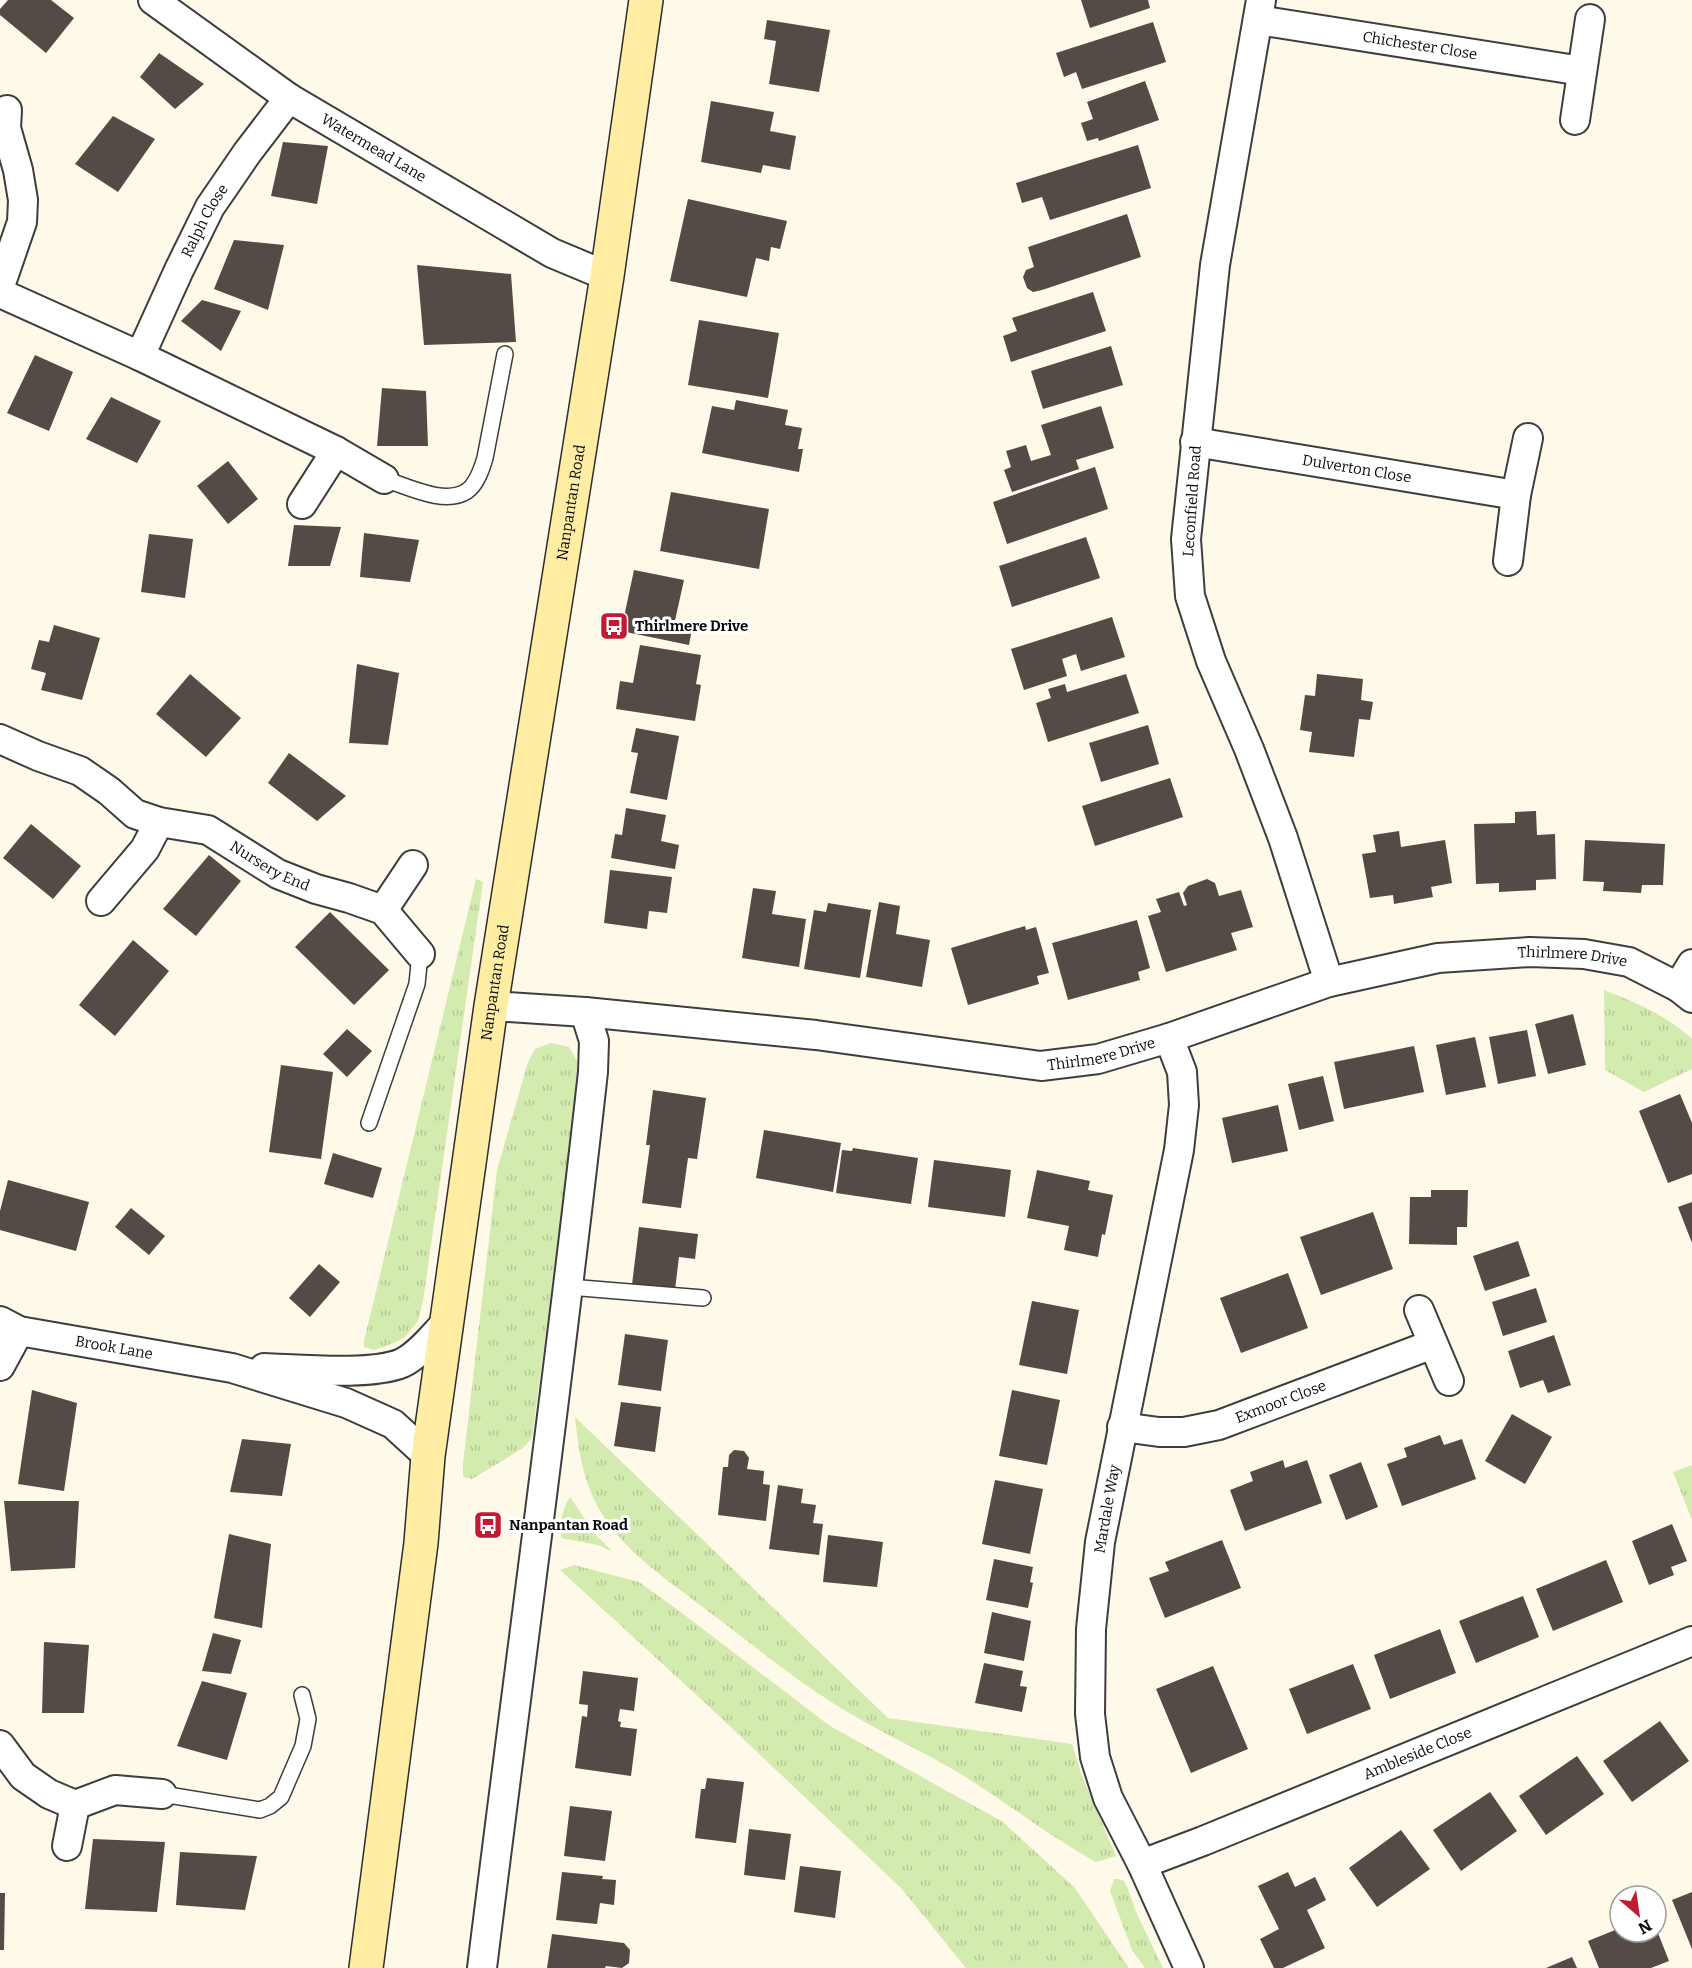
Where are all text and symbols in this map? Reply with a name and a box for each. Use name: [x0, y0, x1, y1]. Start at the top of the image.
street label: Chichester Close: [1361, 28, 1479, 63]
street label: Watermead Lane: [318, 110, 430, 186]
street label: Ralph Close: [178, 181, 232, 260]
street label: Nanpantan Road: [553, 443, 589, 562]
street label: Leconfield Road: [1179, 445, 1205, 557]
street label: Dulverton Close: [1301, 451, 1413, 487]
bus stop icon: Thirlmere Drive: [598, 610, 630, 642]
place label: Thirlmere Drive: [635, 617, 748, 635]
street label: Nursery End: [227, 837, 312, 895]
street label: Nanpantan Road: [477, 923, 513, 1042]
street label: Thirlmere Drive: [1517, 943, 1629, 971]
street label: Thirlmere Drive: [1046, 1034, 1157, 1074]
street label: Brook Lane: [74, 1332, 154, 1363]
street label: Exmoor Close: [1233, 1376, 1329, 1427]
street label: Mardale Way: [1090, 1463, 1124, 1555]
bus stop icon: Nanpantan Road: [472, 1509, 504, 1541]
place label: Nanpantan Road: [509, 1516, 628, 1534]
street label: Ambleside Close: [1361, 1723, 1474, 1783]
north arrow: [1608, 1884, 1668, 1944]
text: N: [1635, 1915, 1655, 1938]

